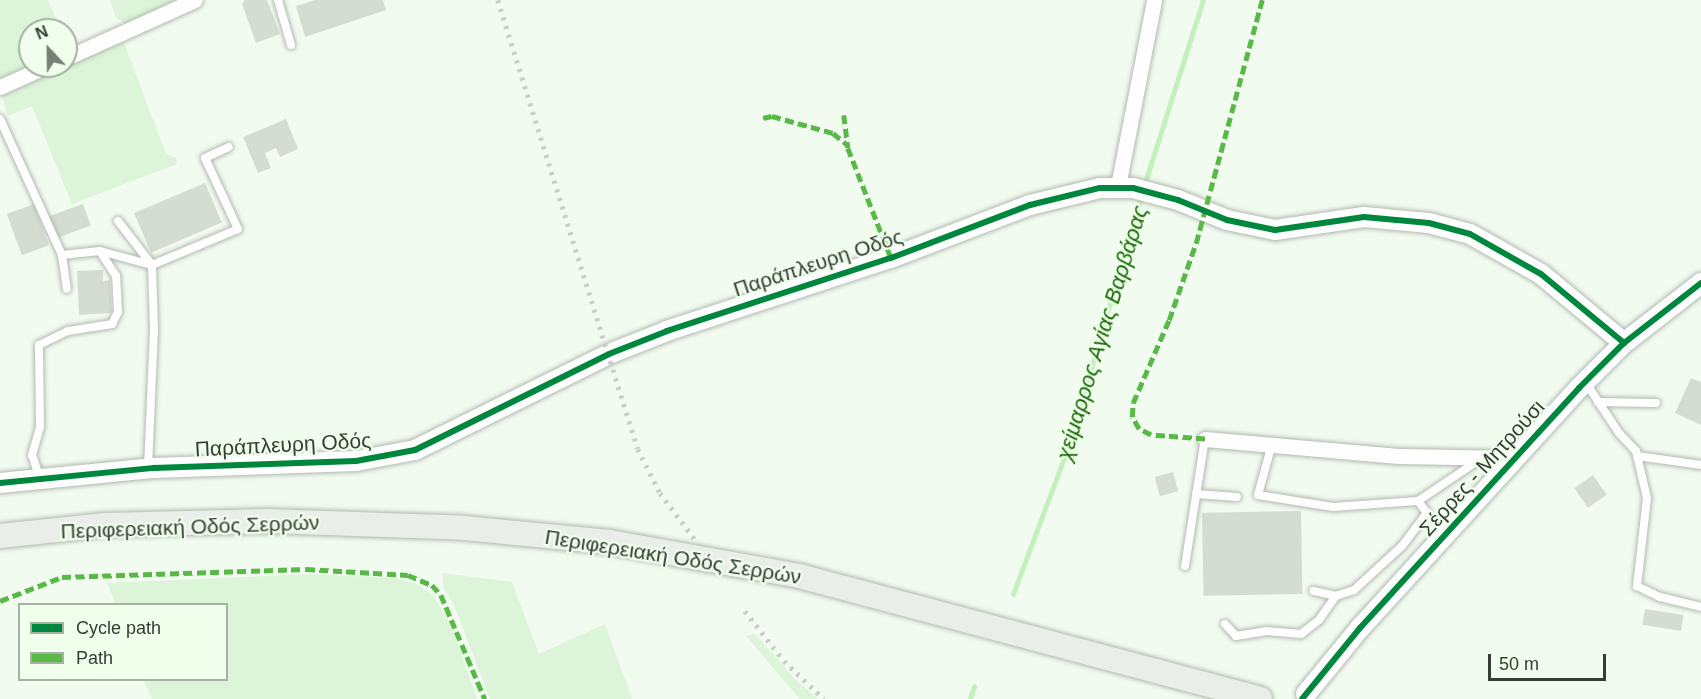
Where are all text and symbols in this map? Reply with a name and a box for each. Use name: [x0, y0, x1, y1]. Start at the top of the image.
north arrow: [18, 18, 78, 78]
text: N: [33, 23, 50, 43]
water label: χείμαρρος Αγίας Βαρβάρας: [1051, 202, 1153, 464]
street label: Παράπλευρη Οδός: [730, 224, 906, 302]
street label: Σέρρες - Μητρούσι: [1414, 395, 1550, 541]
street label: Παράπλευρη Οδός: [194, 428, 372, 462]
street label: Περιφερειακή Οδός Σερρών: [60, 510, 320, 544]
street label: Περιφερειακή Οδός Σερρών: [543, 524, 803, 590]
legend: [18, 603, 228, 681]
text: Cycle path: [76, 618, 161, 638]
scale bar: [1491, 642, 1610, 680]
text: Path: [76, 648, 113, 668]
text: 50 m: [1499, 654, 1539, 674]

